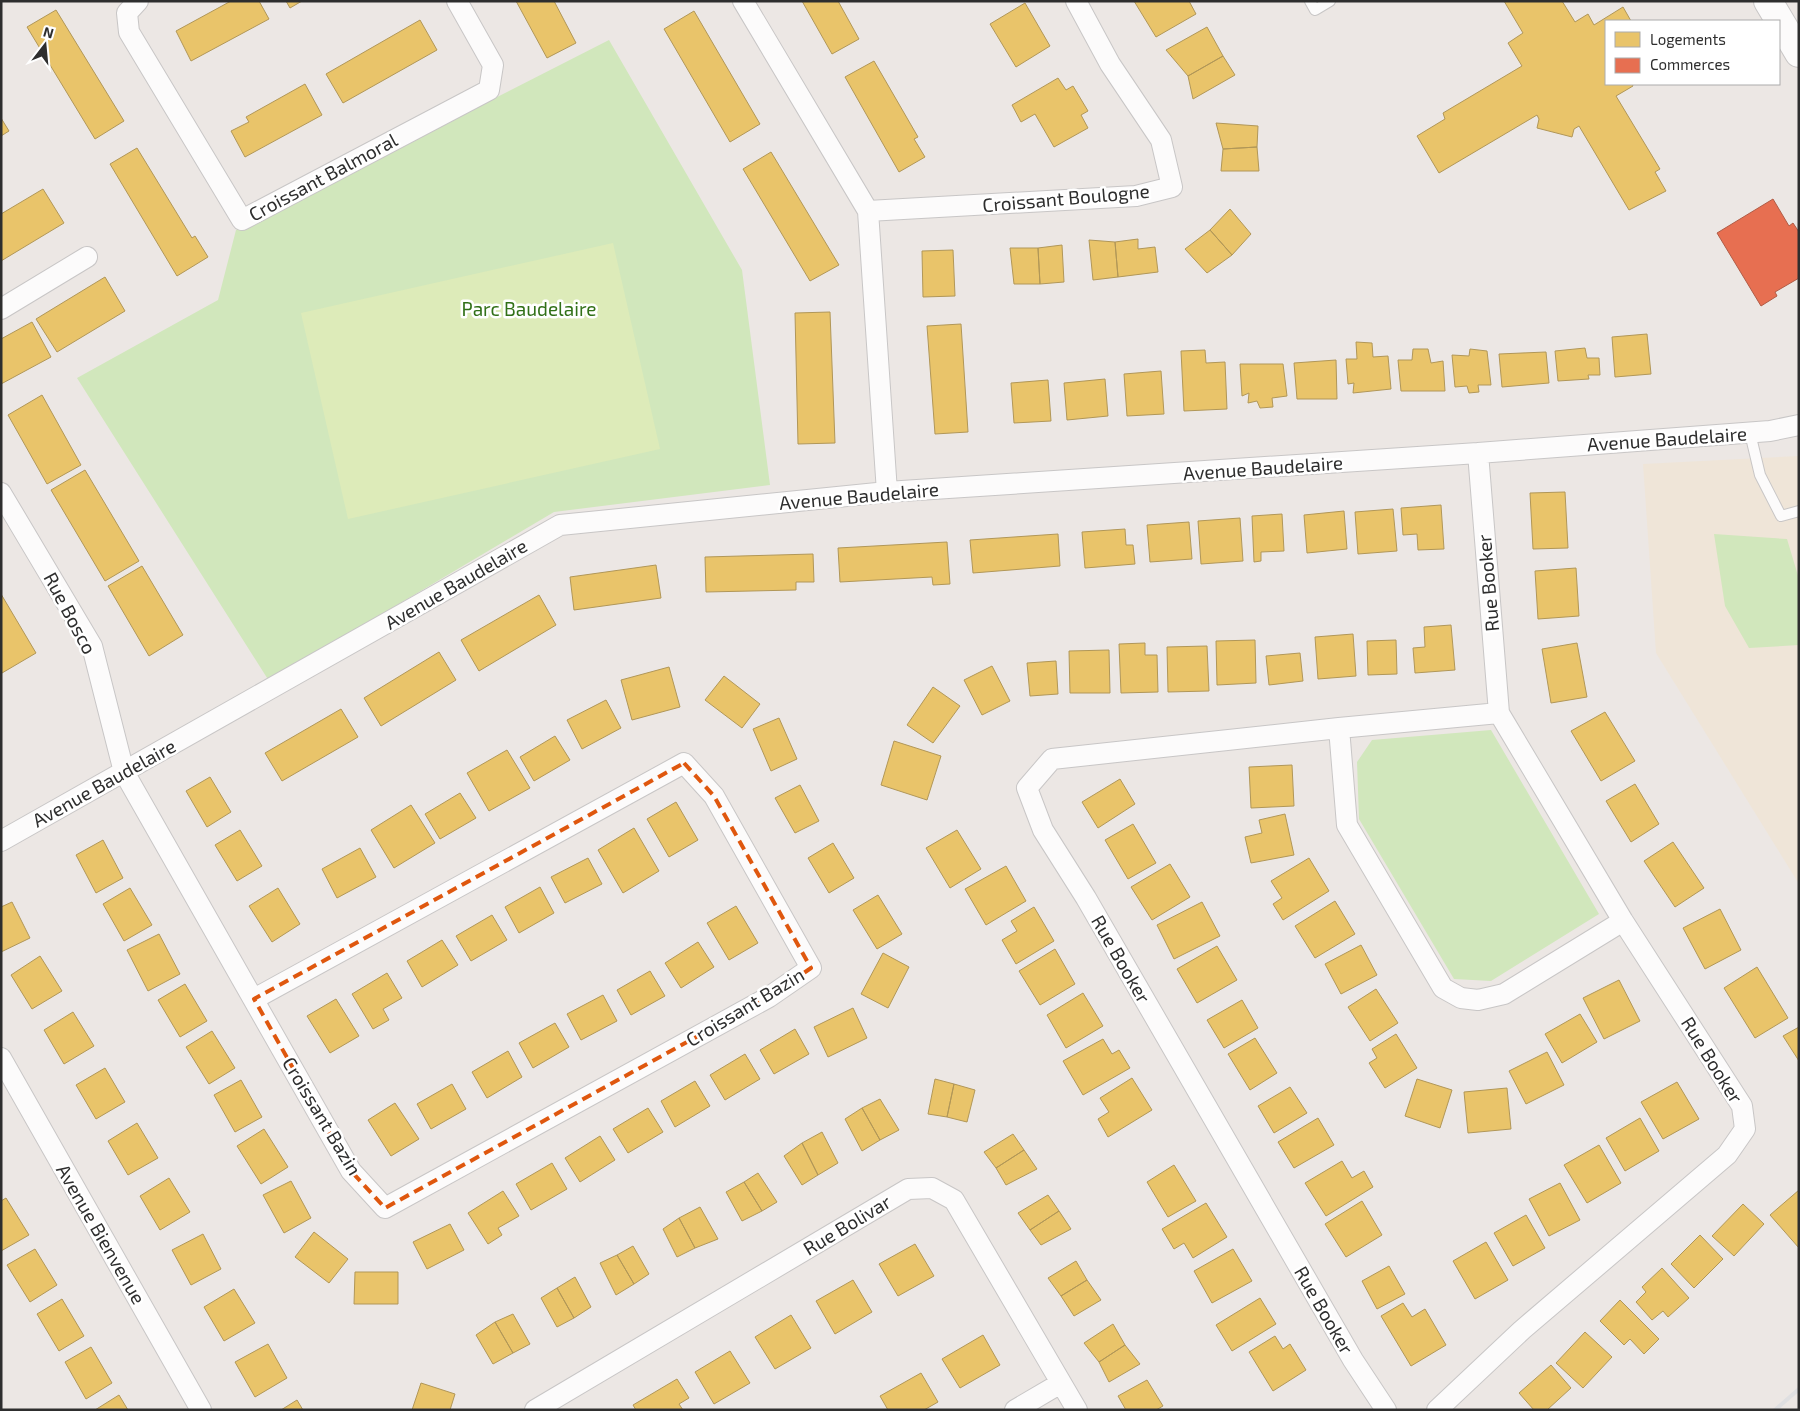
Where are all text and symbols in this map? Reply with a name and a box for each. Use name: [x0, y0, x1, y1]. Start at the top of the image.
north arrow: [20, 20, 70, 70]
legend: [1605, 20, 1780, 85]
text: N: [42, 22, 56, 42]
text: Logements: [1650, 30, 1726, 48]
text: Commerces: [1650, 55, 1730, 73]
street label: Croissant Balmoral: [245, 128, 401, 225]
street label: Croissant Boulogne: [981, 179, 1150, 216]
park label: Parc Baudelaire: [462, 297, 596, 320]
street label: Avenue Baudelaire: [1586, 421, 1748, 456]
street label: Avenue Baudelaire: [1182, 450, 1344, 485]
street label: Avenue Baudelaire: [778, 477, 940, 514]
street label: Rue Booker: [1472, 533, 1503, 633]
street label: Avenue Baudelaire: [381, 534, 531, 634]
street label: Rue Bosco: [39, 568, 102, 658]
street label: Avenue Baudelaire: [28, 734, 179, 832]
street label: Rue Booker: [1087, 911, 1156, 1007]
street label: Croissant Bazin: [682, 962, 808, 1051]
street label: Rue Booker: [1677, 1012, 1748, 1108]
street label: Croissant Bazin: [278, 1053, 367, 1179]
street label: Avenue Bienvenue: [52, 1160, 151, 1308]
street label: Rue Bolivar: [799, 1189, 895, 1260]
street label: Rue Booker: [1290, 1262, 1359, 1358]

